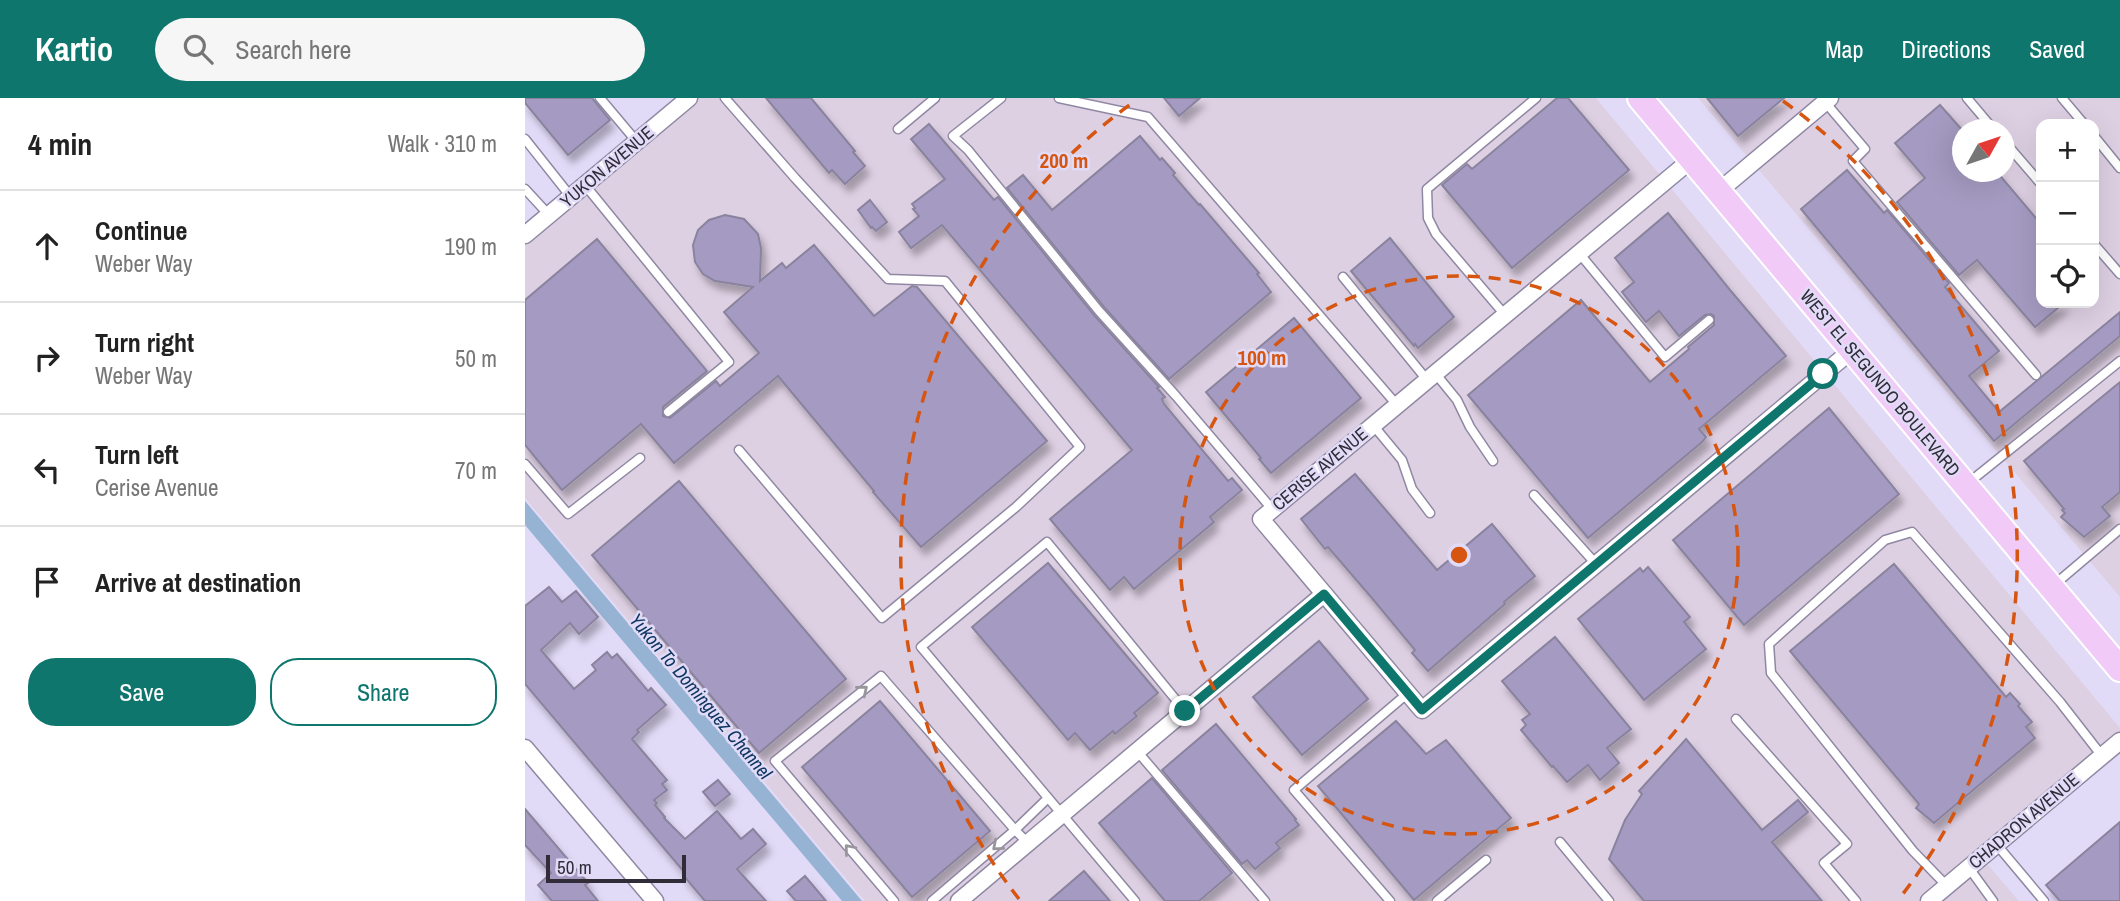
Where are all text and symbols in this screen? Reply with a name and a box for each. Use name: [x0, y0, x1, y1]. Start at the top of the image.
search box: [155, 18, 645, 81]
text: Kartio: [35, 27, 113, 71]
icon: search: [179, 30, 217, 68]
text: Search here: [235, 32, 351, 67]
text: Map: [1825, 33, 1863, 65]
text: Directions: [1901, 33, 1991, 65]
text: Saved: [2029, 33, 2085, 65]
north arrow: [1952, 119, 2015, 182]
map controls: [2036, 119, 2099, 308]
button: +: [2036, 119, 2099, 182]
street label: YUKON AVENUE: [554, 120, 659, 213]
text: 4 min: [28, 124, 92, 164]
text: Walk · 310 m: [388, 128, 497, 159]
text: 200 m: [1040, 146, 1088, 175]
button: −: [2036, 182, 2099, 245]
text: Continue: [95, 213, 187, 248]
icon: ahead: [28, 227, 66, 265]
text: 190 m: [445, 231, 497, 262]
button: locate: [2036, 245, 2099, 308]
text: Weber Way: [95, 248, 193, 279]
street label: WEST EL SEGUNDO BOULEVARD: [1795, 284, 1966, 481]
text: Turn right: [95, 325, 194, 360]
icon: right: [28, 339, 66, 377]
text: 50 m: [455, 343, 497, 374]
text: 100 m: [1238, 343, 1286, 372]
route start: [1807, 358, 1838, 389]
text: Weber Way: [95, 360, 193, 391]
street label: CERISE AVENUE: [1266, 421, 1373, 516]
text: Turn left: [95, 437, 179, 472]
icon: left: [28, 451, 66, 489]
text: 70 m: [455, 455, 497, 486]
text: Cerise Avenue: [95, 472, 218, 503]
centre of rings: [1447, 543, 1471, 567]
icon: arrive: [28, 563, 66, 601]
text: Arrive at destination: [95, 565, 301, 600]
water label: Yukon To Dominguez Channel: [624, 607, 779, 785]
button: Save: [28, 658, 256, 726]
button: Share: [270, 658, 497, 726]
one-way arrow: [854, 686, 867, 698]
route end: [1169, 695, 1200, 726]
street label: CHADRON AVENUE: [1963, 767, 2084, 874]
one-way arrow: [992, 838, 1005, 850]
one-way arrow: [845, 844, 858, 857]
scale bar: [546, 852, 686, 884]
text: 50 m: [557, 854, 592, 880]

